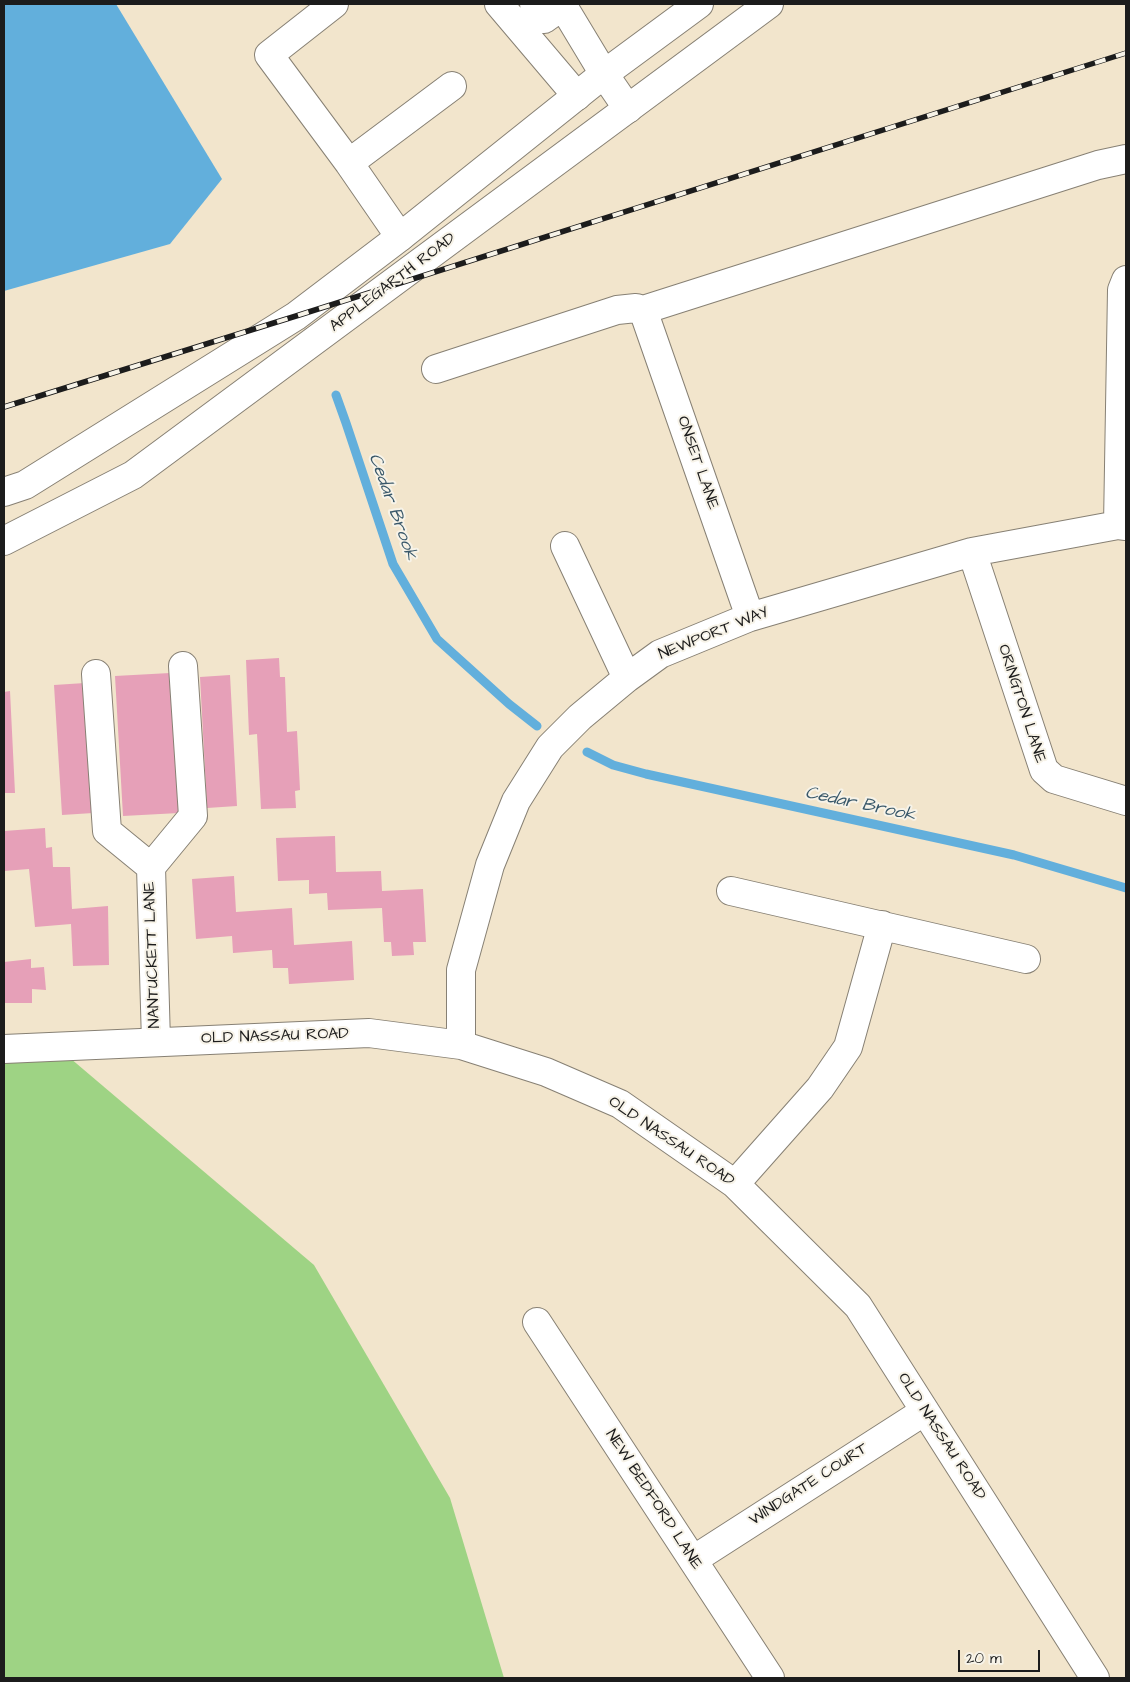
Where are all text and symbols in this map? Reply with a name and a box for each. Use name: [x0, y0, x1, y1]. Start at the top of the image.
street label: APPLEGARTH ROAD: [326, 229, 460, 337]
street label: ONSET LANE: [672, 414, 722, 512]
water label: Cedar Brook: [363, 451, 421, 563]
street label: NEWPORT WAY: [656, 603, 772, 665]
street label: ORINGTON LANE: [993, 642, 1049, 766]
water label: Cedar Brook: [803, 783, 917, 827]
street label: NANTUCKETT LANE: [141, 881, 165, 1029]
street label: OLD NASSAU ROAD: [201, 1025, 349, 1049]
street label: OLD NASSAU ROAD: [604, 1093, 738, 1191]
street label: OLD NASSAU ROAD: [893, 1370, 989, 1504]
street label: NEW BEDFORD LANE: [601, 1426, 705, 1574]
street label: WINDGATE COURT: [746, 1440, 872, 1530]
scale bar: [960, 1640, 1042, 1672]
text: 20 m: [966, 1648, 1002, 1669]

